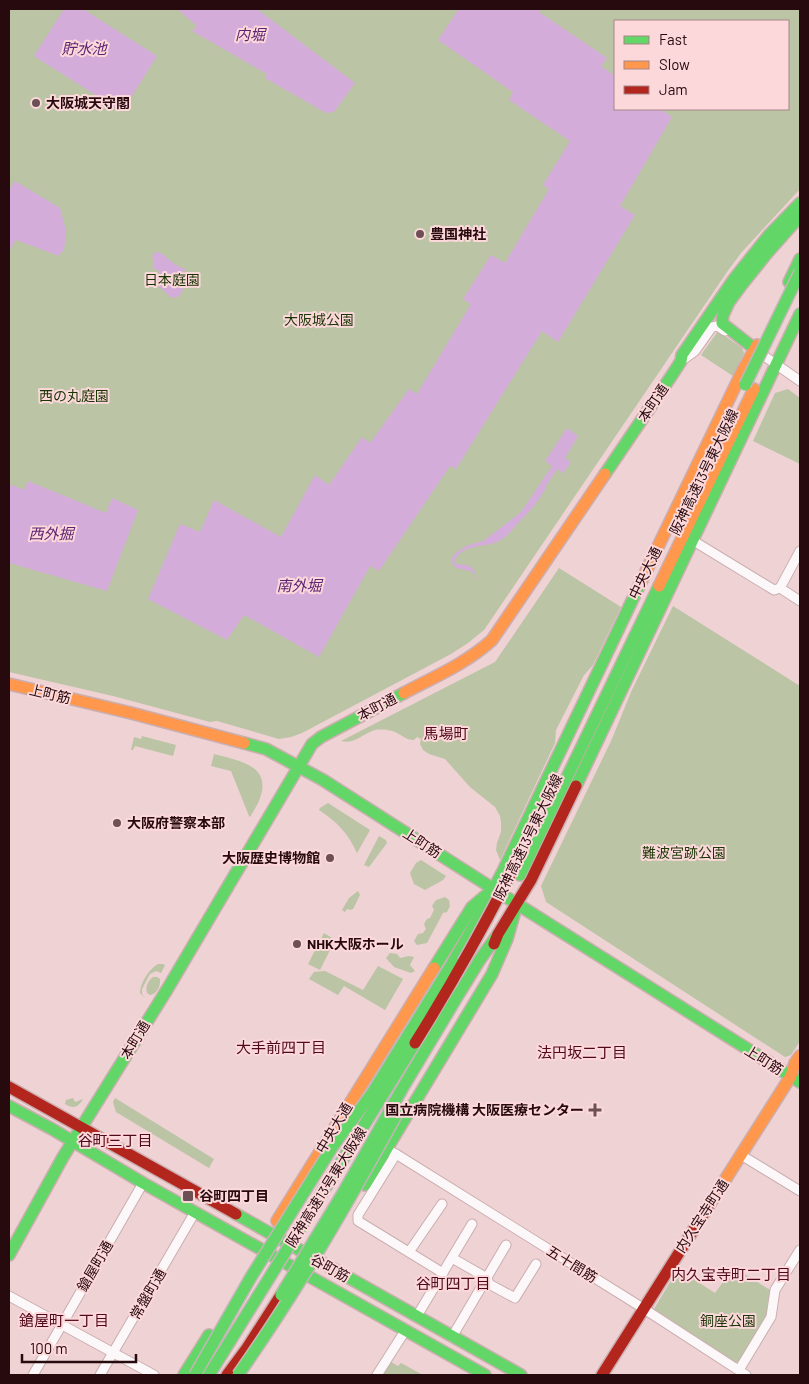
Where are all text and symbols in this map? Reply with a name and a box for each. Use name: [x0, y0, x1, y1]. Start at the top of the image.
legend: [614, 20, 789, 110]
water label: 内堀: [235, 25, 267, 43]
text: Fast: [659, 30, 687, 48]
water label: 貯水池: [61, 39, 108, 57]
text: Slow: [659, 55, 690, 73]
text: Jam: [659, 80, 688, 98]
place label: 大阪城天守閣: [46, 94, 130, 111]
marker: 大阪城天守閣: [30, 97, 42, 109]
place label: 豊国神社: [430, 225, 486, 242]
marker: 豊国神社: [414, 228, 426, 240]
park label: 日本庭園: [144, 271, 200, 288]
park label: 大阪城公園: [284, 311, 354, 328]
street label: 本町通: [634, 381, 671, 425]
park label: 西の丸庭園: [39, 387, 109, 404]
street label: 阪神高速13号東大阪線: [666, 406, 741, 538]
water label: 西外掘: [28, 524, 75, 542]
street label: 中央大通: [625, 544, 664, 602]
water label: 南外堀: [276, 576, 323, 594]
street label: 上町筋: [28, 681, 72, 707]
street label: 本町通: [354, 689, 399, 724]
district label: 馬場町: [423, 724, 469, 742]
street label: 阪神高速13号東大阪線: [490, 771, 565, 903]
place label: 大阪府警察本部: [127, 814, 225, 831]
marker: 大阪府警察本部: [111, 817, 123, 829]
street label: 上町筋: [400, 824, 445, 861]
park label: 難波宮跡公園: [642, 844, 726, 861]
place label: 大阪歴史博物館: [222, 849, 320, 866]
marker: 大阪歴史博物館: [324, 852, 336, 864]
place label: NHK大阪ホール: [307, 935, 404, 952]
marker: NHK大阪ホール: [291, 938, 303, 950]
street label: 本町通: [116, 1017, 153, 1062]
district label: 大手前四丁目: [236, 1038, 326, 1056]
street label: 上町筋: [742, 1041, 787, 1078]
district label: 法円坂二丁目: [537, 1043, 627, 1061]
street label: 中央大通: [312, 1099, 355, 1156]
place label: 国立病院機構 大阪医療センター: [385, 1101, 584, 1118]
marker: 国立病院機構 大阪医療センター: [588, 1103, 602, 1117]
street label: 阪神高速13号東大阪線: [282, 1124, 369, 1250]
district label: 谷町三丁目: [77, 1131, 153, 1149]
street label: 内久宝寺町通: [672, 1176, 732, 1256]
place label: 谷町四丁目: [199, 1187, 269, 1204]
marker: 谷町四丁目: [181, 1189, 195, 1203]
street label: 鎗屋町通: [73, 1237, 116, 1294]
street label: 五十間筋: [544, 1242, 601, 1286]
street label: 谷町筋: [308, 1250, 353, 1285]
street label: 常盤町通: [126, 1265, 169, 1322]
district label: 内久宝寺町二丁目: [671, 1265, 791, 1283]
district label: 谷町四丁目: [415, 1274, 491, 1292]
district label: 鎗屋町一丁目: [19, 1311, 109, 1329]
park label: 銅座公園: [700, 1312, 756, 1329]
scale bar: [22, 1332, 136, 1364]
text: 100 m: [30, 1339, 68, 1357]

